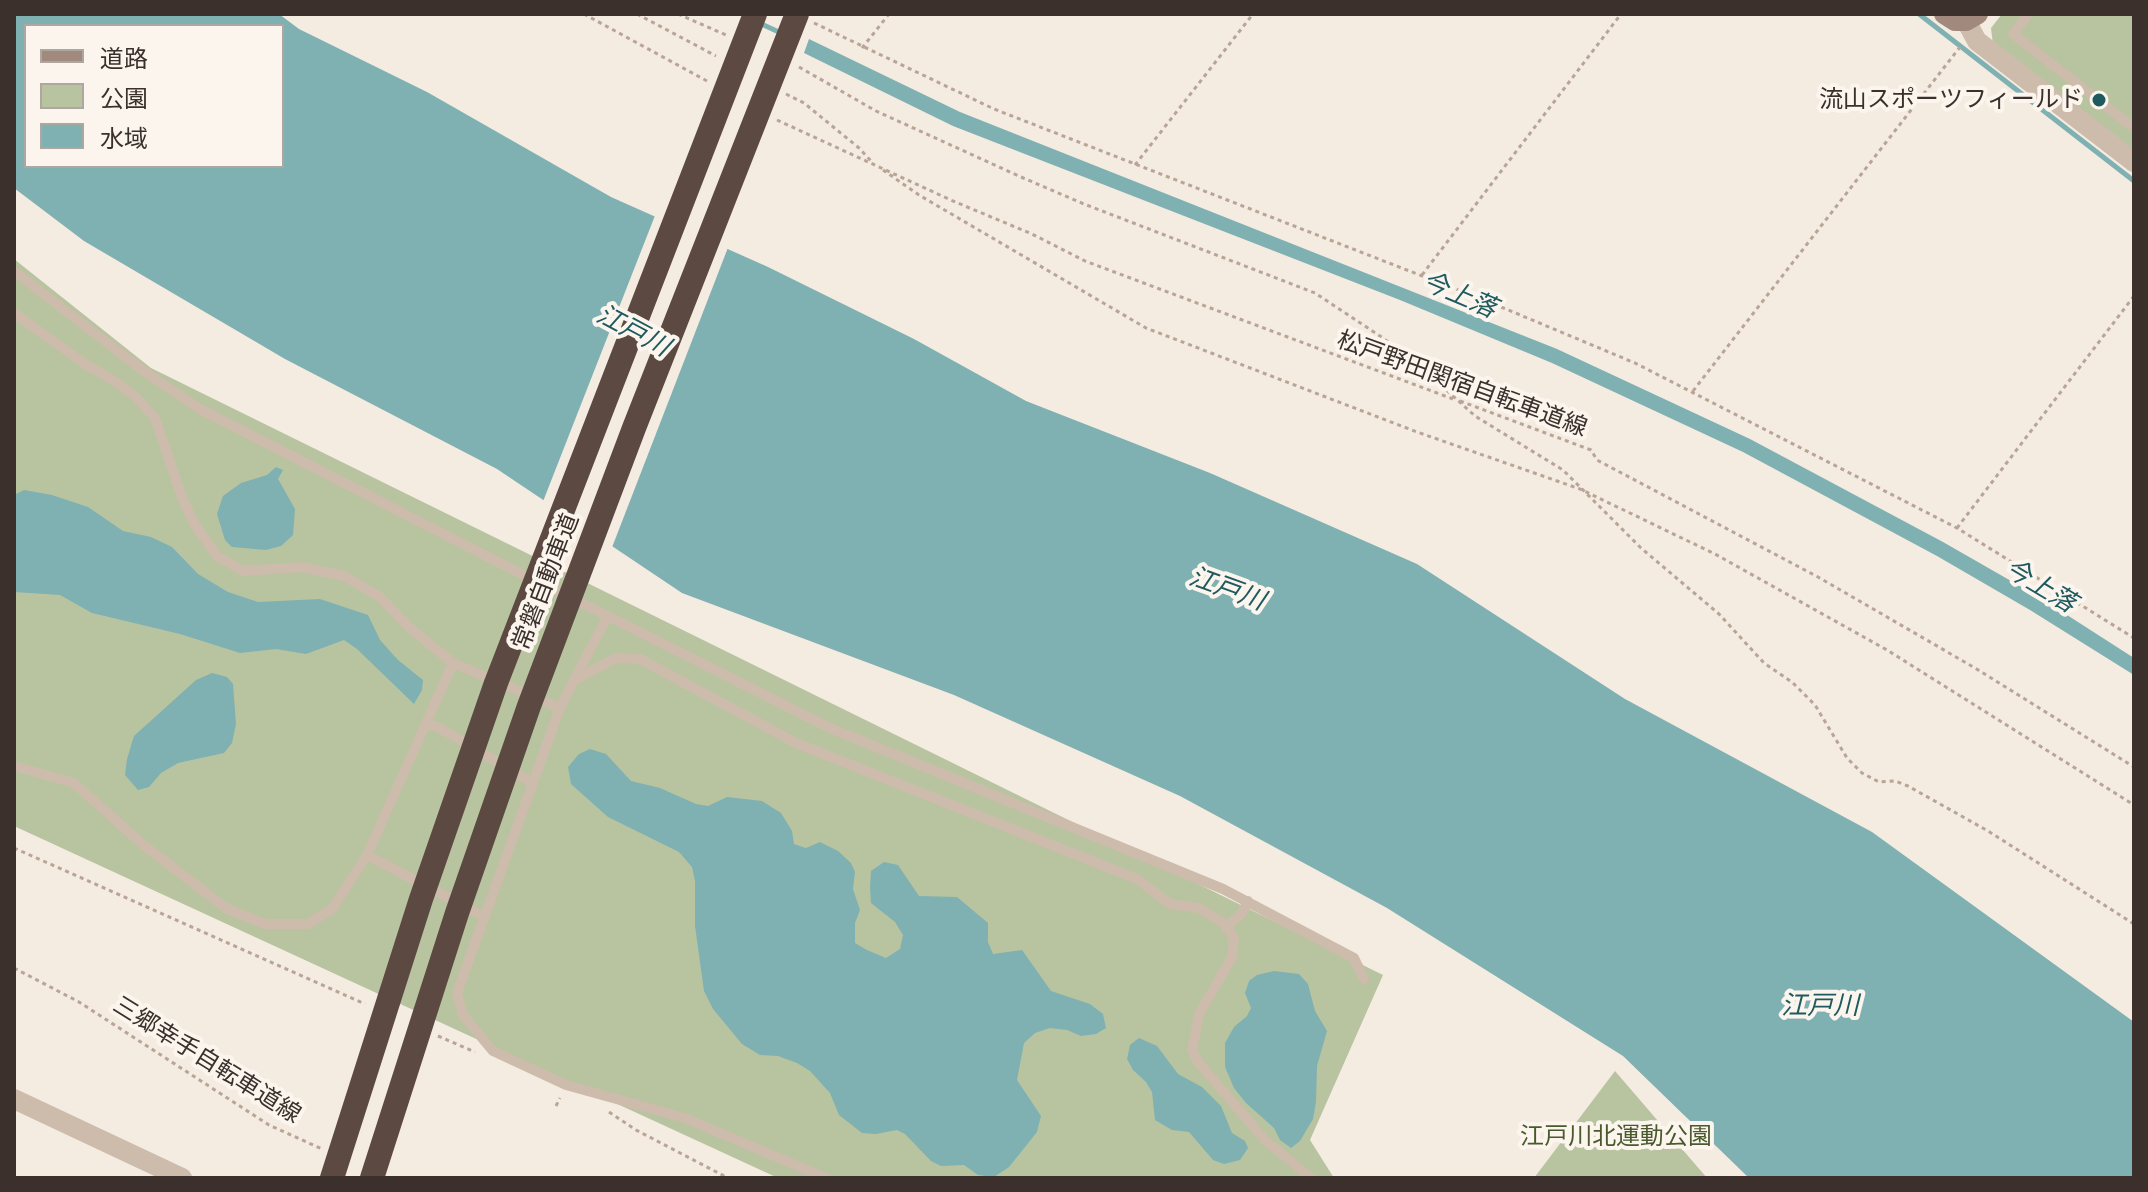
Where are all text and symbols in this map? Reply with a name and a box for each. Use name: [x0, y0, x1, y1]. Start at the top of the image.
legend: [24, 24, 284, 168]
text: 道路: [100, 44, 148, 72]
text: 公園: [100, 84, 148, 112]
place label: 流山スポーツフィールド: [1819, 86, 2083, 114]
marker: 流山スポーツフィールド: [2090, 91, 2108, 109]
text: 水域: [100, 124, 148, 152]
water label: 今上落: [1417, 265, 1501, 325]
water label: 江戸川: [591, 299, 675, 363]
street label: 松戸野田関宿自転車道線: [1333, 325, 1591, 443]
street label: 常磐自動車道: [507, 510, 585, 654]
water label: 今上落: [1999, 553, 2081, 619]
water label: 江戸川: [1185, 561, 1269, 617]
water label: 江戸川: [1781, 990, 1859, 1022]
street label: 三郷幸手自転車道線: [108, 991, 306, 1129]
park label: 江戸川北運動公園: [1520, 1123, 1712, 1151]

